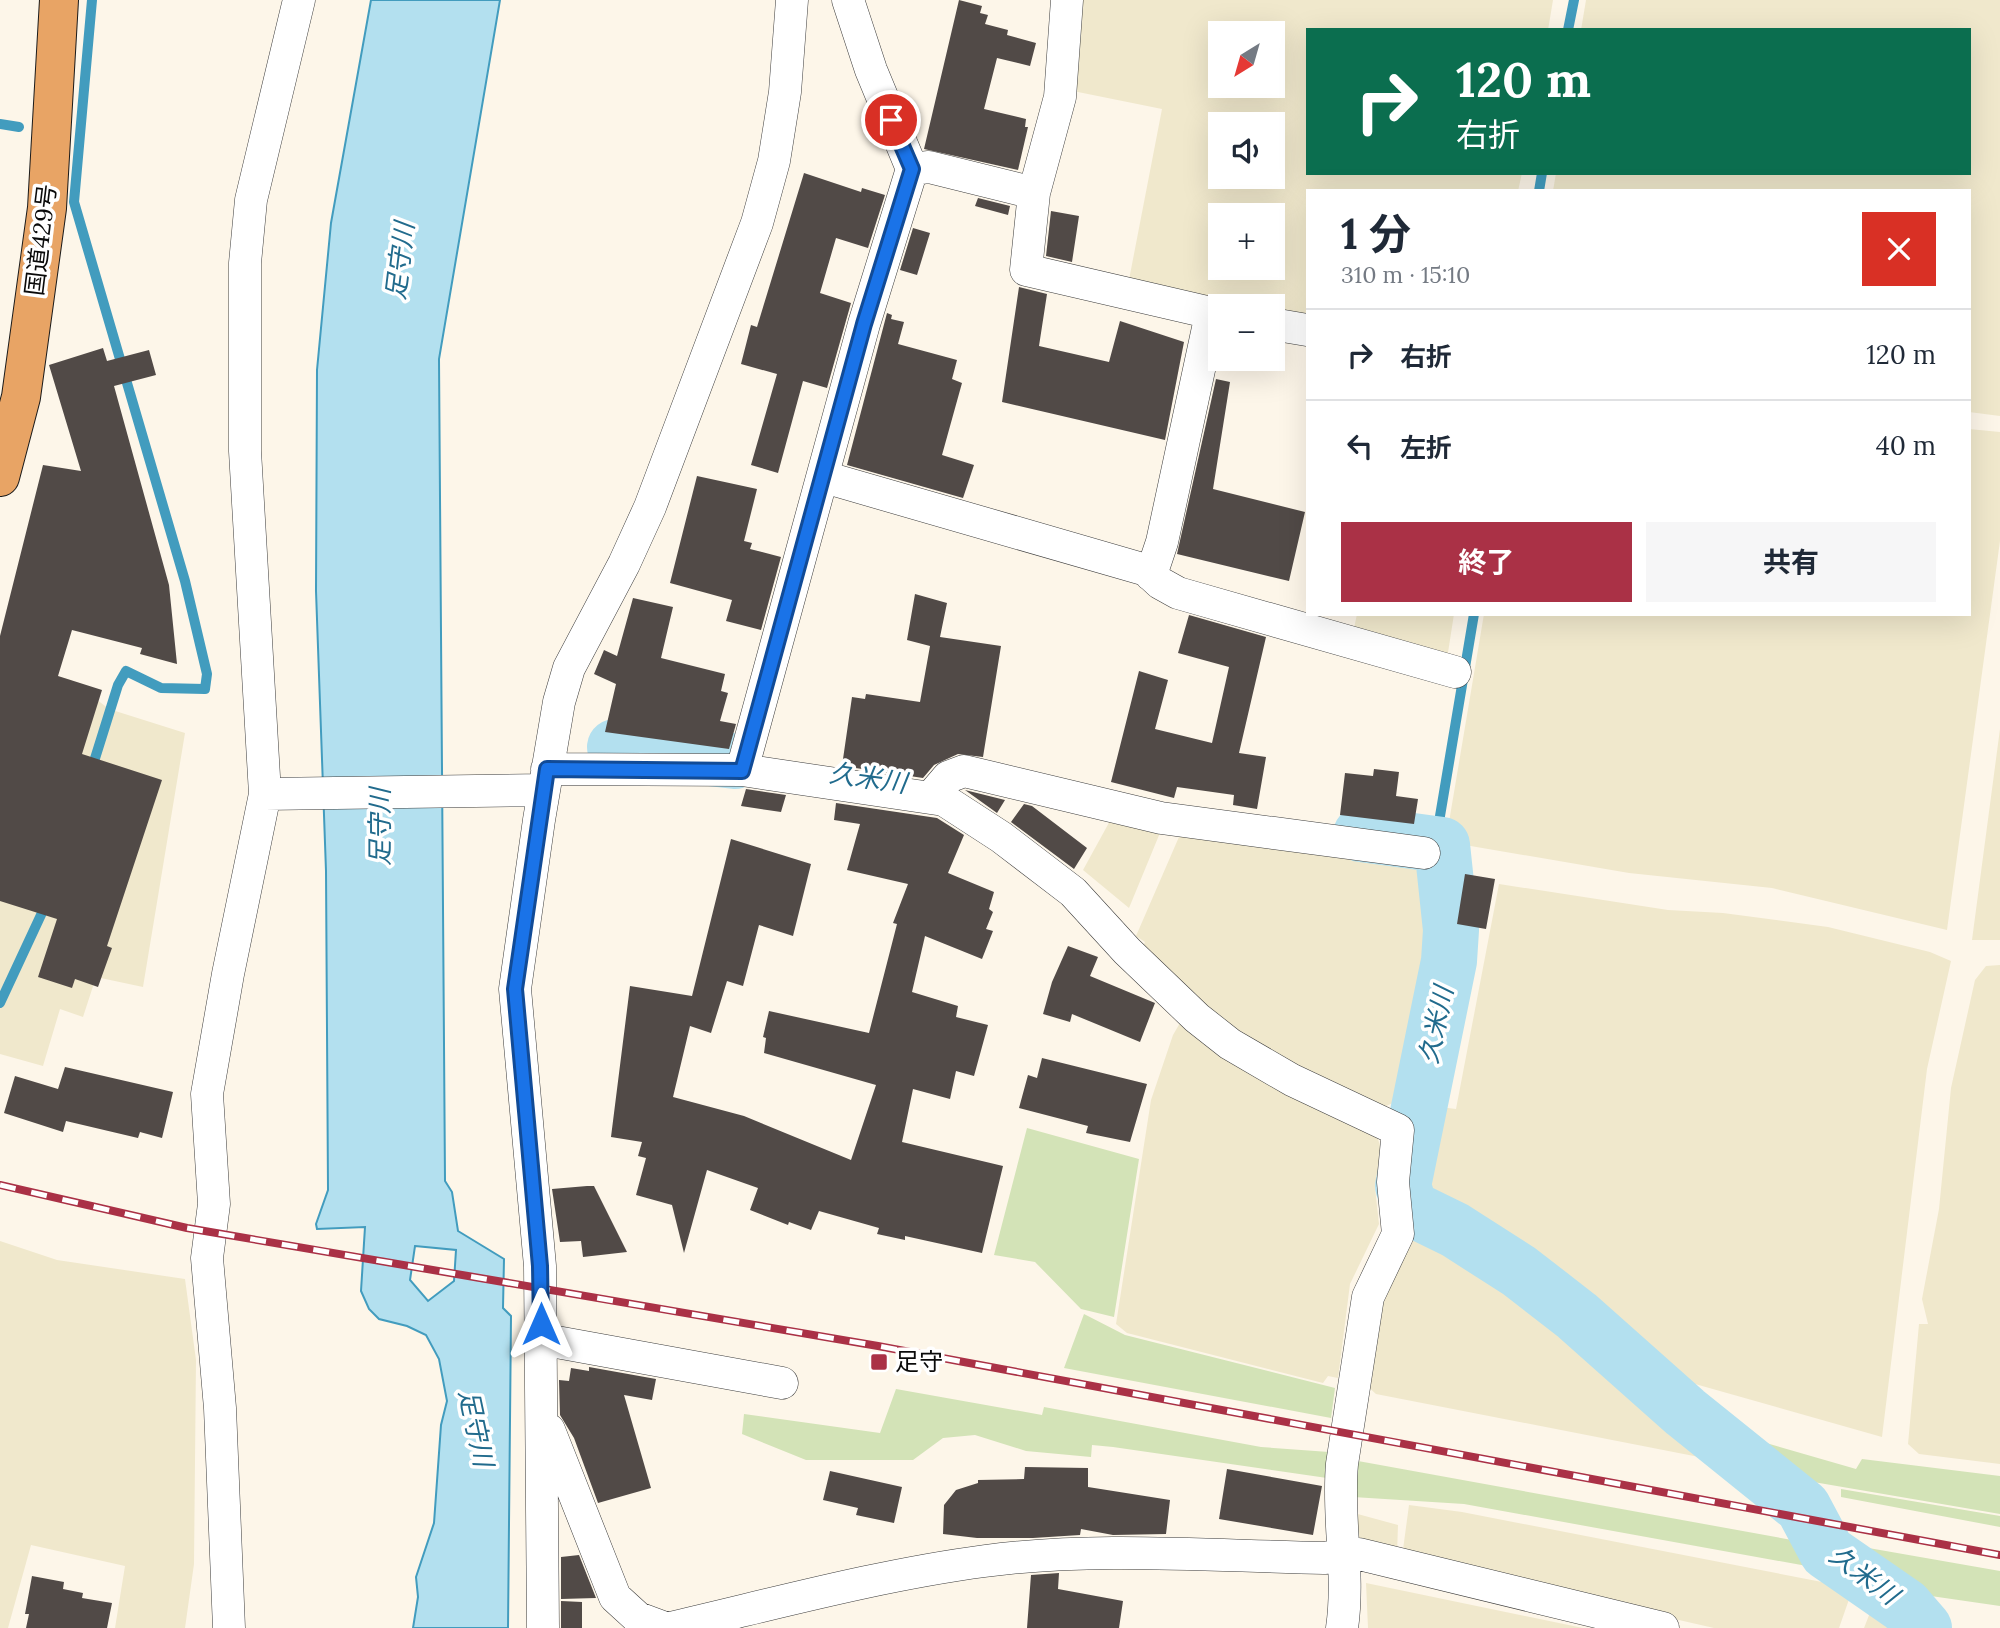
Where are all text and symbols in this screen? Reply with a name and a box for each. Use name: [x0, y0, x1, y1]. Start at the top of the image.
north arrow: [1208, 21, 1284, 98]
map controls: [1208, 21, 1285, 371]
text: 120 m: [1456, 48, 1591, 110]
icon: right: [1341, 56, 1432, 147]
pin: [861, 90, 921, 150]
icon: arrive: [872, 101, 910, 139]
button: sound: [1208, 112, 1285, 189]
text: 右折: [1456, 114, 1520, 155]
street label: 国道429号: [18, 183, 63, 297]
button: +: [1208, 203, 1285, 280]
text: 1 分: [1341, 207, 1411, 261]
button: close: [1862, 212, 1936, 286]
water label: 足守川: [378, 217, 421, 302]
text: 310 m · 15:10: [1341, 260, 1470, 289]
button: −: [1208, 294, 1285, 371]
icon: right: [1341, 336, 1379, 374]
text: 120 m: [1866, 338, 1936, 371]
text: 右折: [1400, 340, 1452, 373]
icon: left: [1341, 427, 1379, 465]
text: 40 m: [1876, 429, 1936, 462]
text: 左折: [1400, 431, 1452, 464]
button: 終了: [1341, 522, 1632, 602]
button: 共有: [1646, 522, 1936, 602]
water label: 久米川: [827, 756, 912, 800]
water label: 足守川: [363, 785, 396, 866]
water label: 久米川: [1411, 980, 1460, 1066]
position arrow: [504, 1287, 578, 1361]
place label: 足守: [895, 1346, 943, 1377]
marker: 足守: [869, 1352, 889, 1372]
water label: 足守川: [452, 1386, 501, 1472]
water label: 久米川: [1823, 1538, 1908, 1613]

